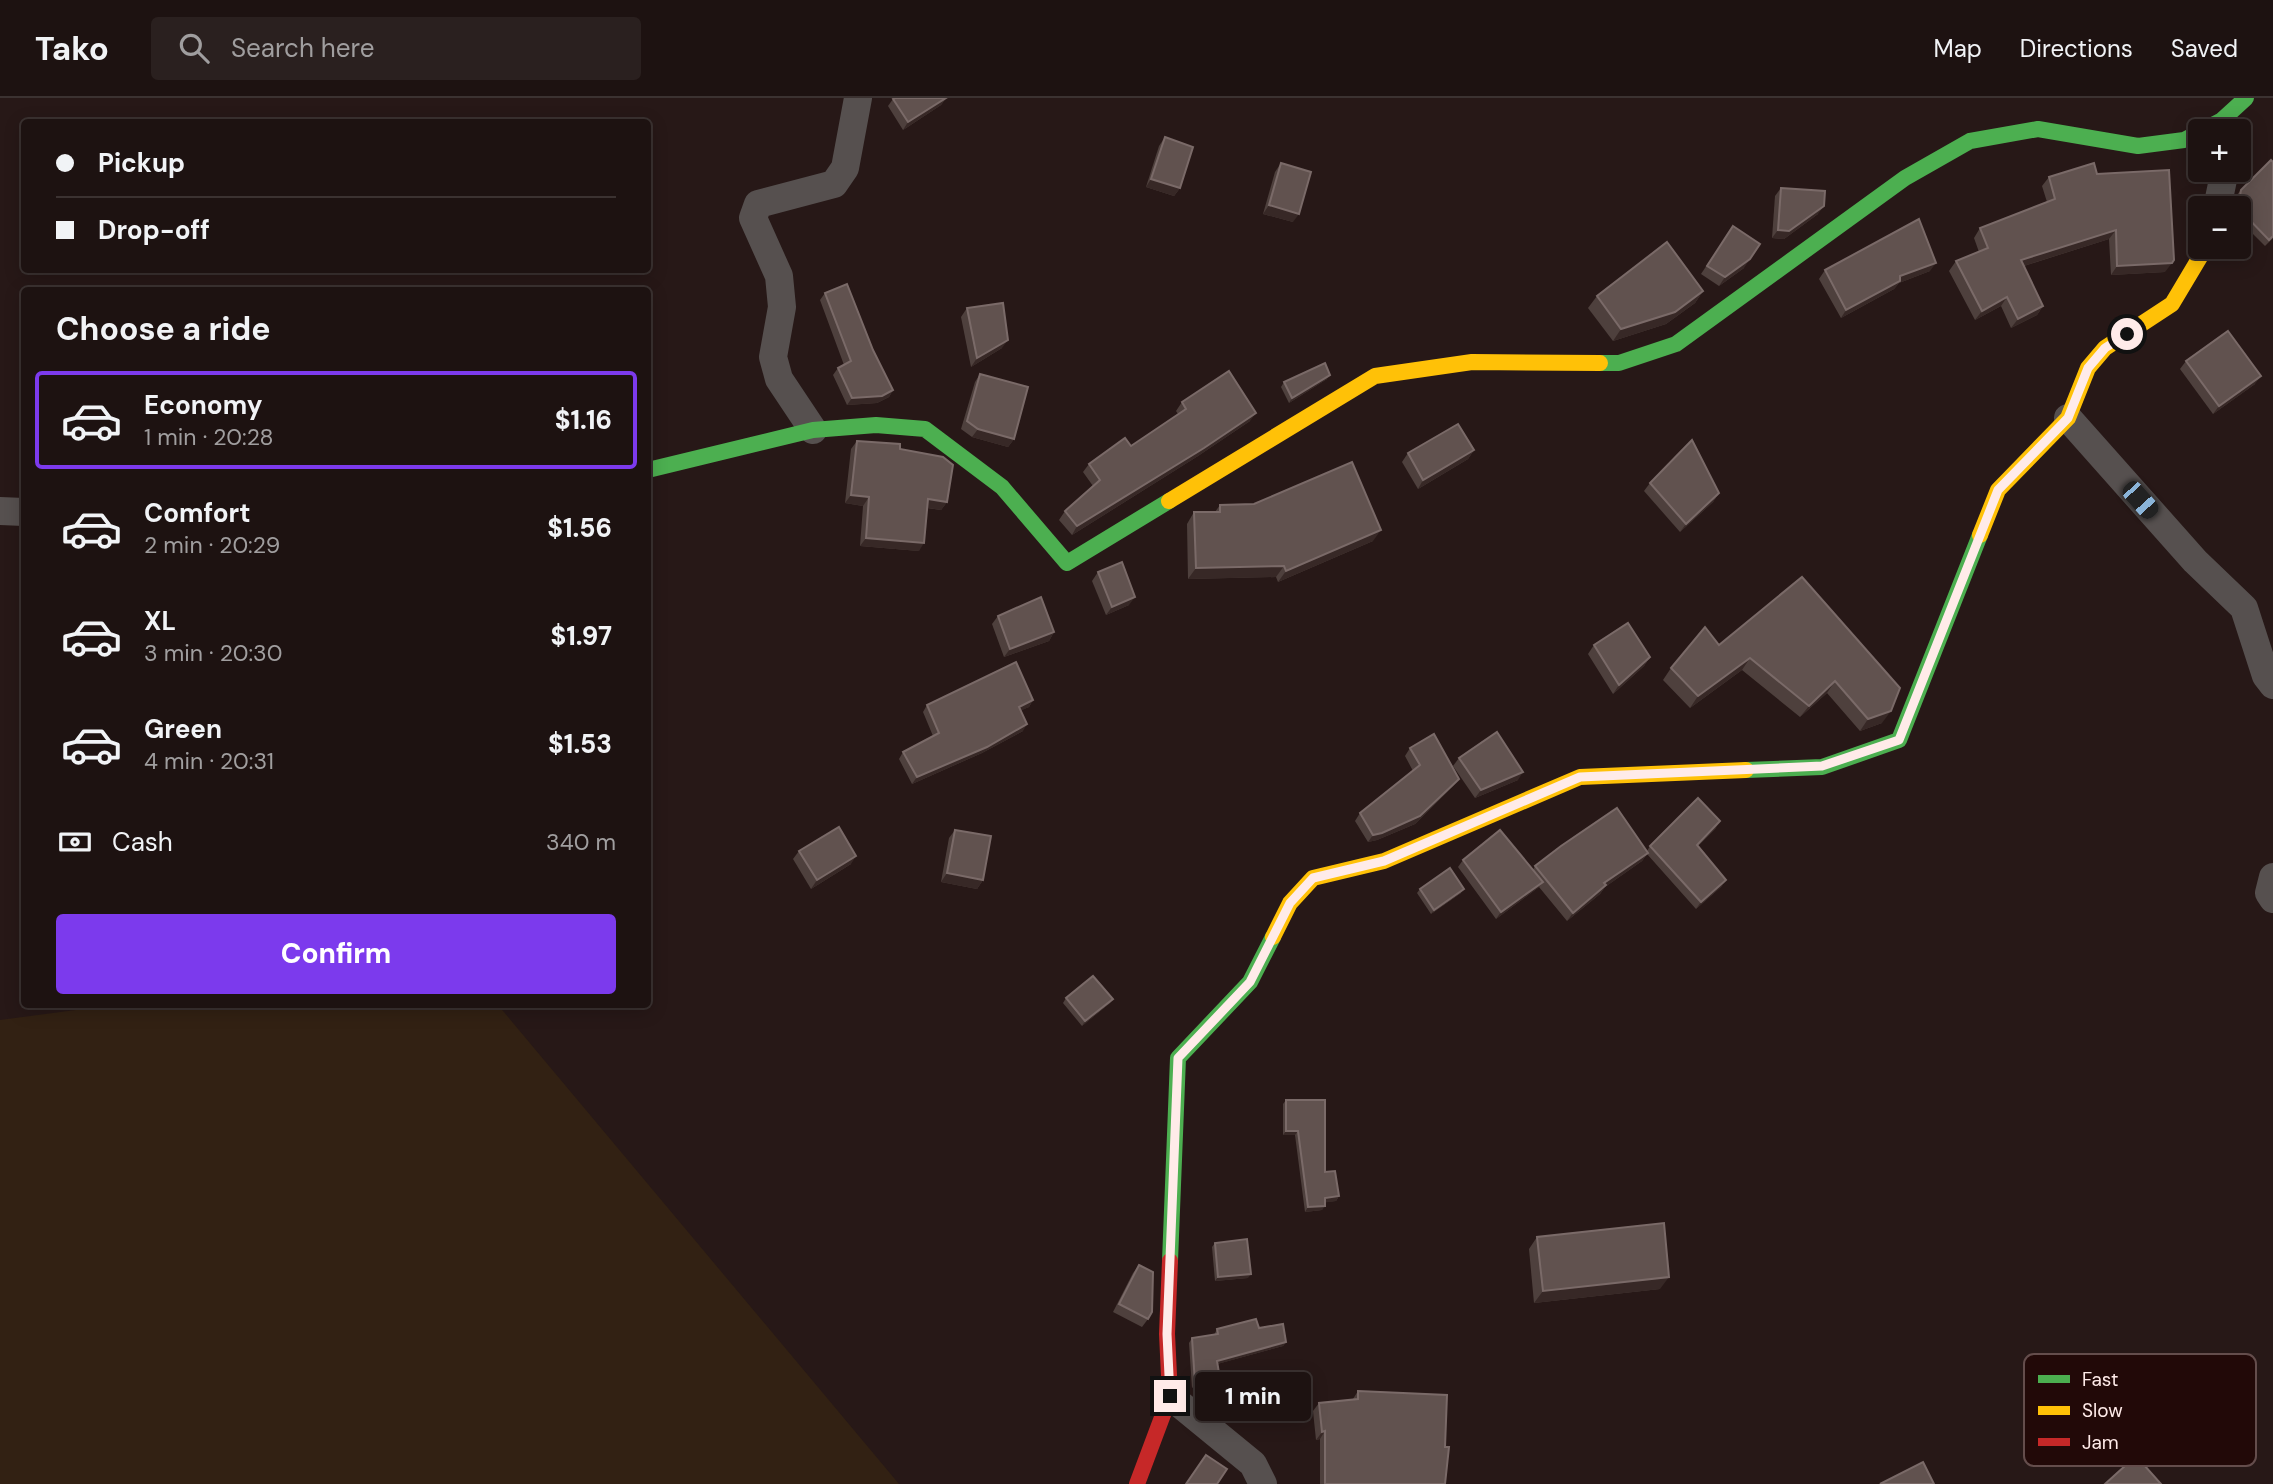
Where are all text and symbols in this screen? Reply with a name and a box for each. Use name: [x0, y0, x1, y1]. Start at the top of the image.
search box: [151, 17, 641, 80]
text: Tako: [35, 27, 109, 70]
icon: search: [175, 29, 213, 67]
text: Search here: [231, 31, 374, 65]
text: Map: [1934, 33, 1982, 64]
text: Directions: [2020, 33, 2133, 64]
text: Saved: [2171, 33, 2238, 64]
map controls: [2188, 119, 2251, 259]
button: +: [2188, 119, 2251, 182]
text: Pickup: [98, 146, 185, 180]
button: −: [2188, 196, 2251, 259]
text: Drop-off: [98, 213, 210, 247]
text: Choose a ride: [56, 308, 271, 350]
route start: [2111, 318, 2143, 350]
text: Economy: [144, 388, 262, 422]
icon: car: [60, 389, 123, 452]
text: $1.16: [555, 403, 612, 437]
text: 1 min · 20:28: [144, 422, 274, 452]
car: [2119, 477, 2162, 523]
text: Comfort: [144, 496, 250, 530]
icon: car: [60, 497, 123, 560]
text: $1.56: [547, 511, 612, 545]
text: 2 min · 20:29: [144, 530, 280, 560]
text: XL: [144, 604, 176, 638]
icon: car: [60, 605, 123, 668]
text: $1.97: [550, 619, 612, 653]
text: 3 min · 20:30: [144, 638, 282, 668]
text: Green: [144, 712, 222, 746]
icon: car: [60, 713, 123, 776]
text: $1.53: [548, 727, 612, 761]
text: 4 min · 20:31: [144, 746, 274, 776]
icon: cash: [56, 823, 94, 861]
text: Cash: [112, 825, 173, 859]
text: 340 m: [546, 827, 616, 857]
button: Confirm: [56, 914, 616, 994]
legend: [2024, 1354, 2256, 1466]
text: Fast: [2082, 1367, 2118, 1392]
callout: 1 min: [1194, 1372, 1310, 1420]
route end: [1154, 1380, 1186, 1412]
text: 1 min: [1225, 1381, 1281, 1411]
text: Slow: [2082, 1398, 2123, 1423]
text: Jam: [2082, 1430, 2119, 1455]

